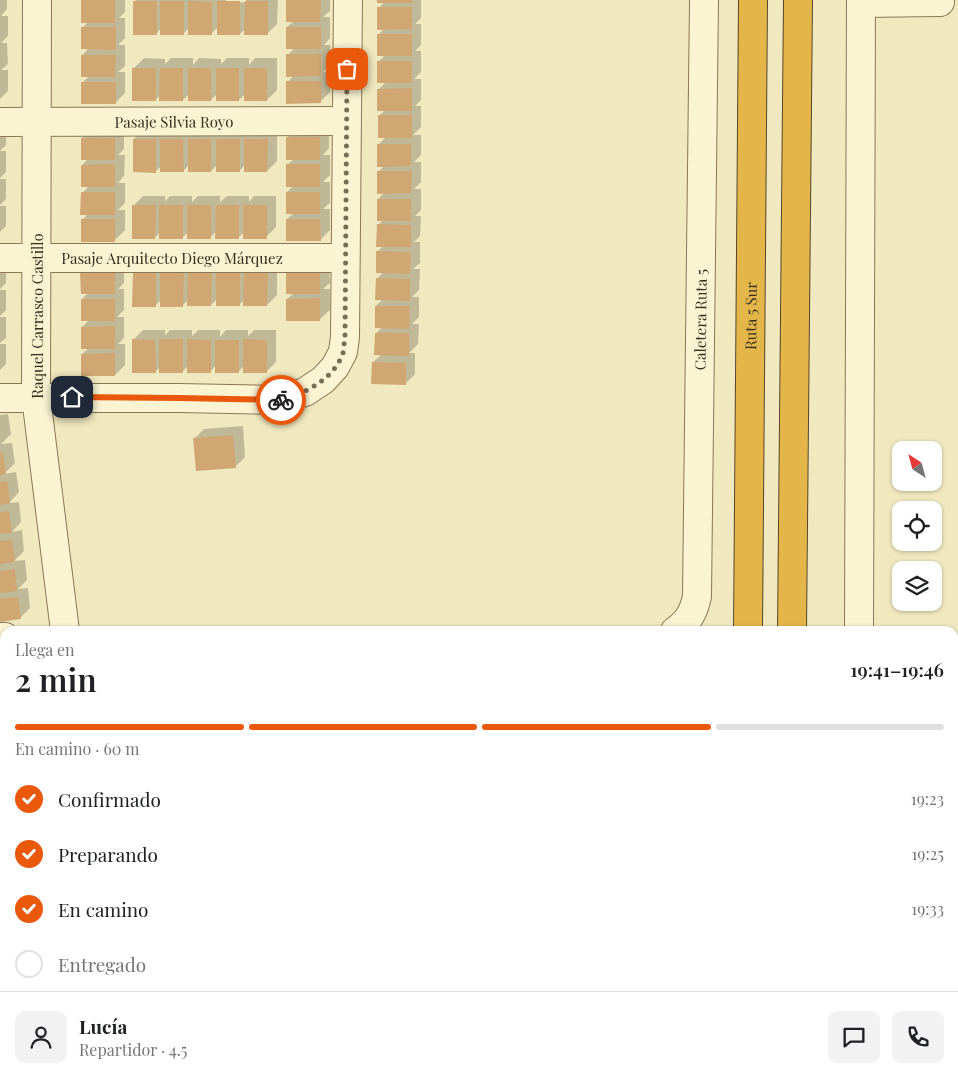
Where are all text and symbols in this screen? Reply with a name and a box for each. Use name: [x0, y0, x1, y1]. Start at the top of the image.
pin: [326, 48, 368, 90]
icon: bag: [333, 55, 361, 83]
street label: Pasaje Silvia Royo: [115, 111, 233, 132]
street label: Raquel Carrasco Castillo: [27, 233, 47, 399]
street label: Pasaje Arquitecto Diego Márquez: [61, 248, 283, 268]
street label: Caletera Ruta 5: [690, 269, 711, 370]
street label: Ruta 5 Sur: [740, 282, 761, 350]
courier: [256, 375, 306, 425]
pin: [51, 376, 93, 418]
icon: home: [58, 383, 86, 411]
icon: bike: [267, 386, 295, 414]
north arrow: [892, 441, 942, 491]
map controls: [892, 441, 942, 611]
button: locate: [892, 501, 942, 551]
button: layers: [892, 561, 942, 611]
text: Llega en: [15, 639, 75, 660]
text: 19:41–19:46: [850, 656, 944, 682]
text: 2 min: [15, 657, 97, 700]
text: En camino · 60 m: [15, 738, 140, 759]
icon: check: [15, 785, 43, 813]
text: Confirmado: [58, 786, 161, 812]
text: 19:23: [911, 788, 944, 809]
icon: check: [15, 840, 43, 868]
text: Preparando: [58, 841, 158, 867]
text: 19:25: [911, 843, 944, 864]
icon: check: [15, 895, 43, 923]
text: En camino: [58, 896, 149, 922]
text: 19:33: [911, 898, 944, 919]
text: Entregado: [58, 951, 146, 977]
button: person: [15, 1011, 67, 1063]
button: chat: [828, 1011, 880, 1063]
button: phone: [892, 1011, 944, 1063]
text: Lucía: [79, 1013, 127, 1039]
text: Repartidor · 4.5: [79, 1039, 187, 1060]

